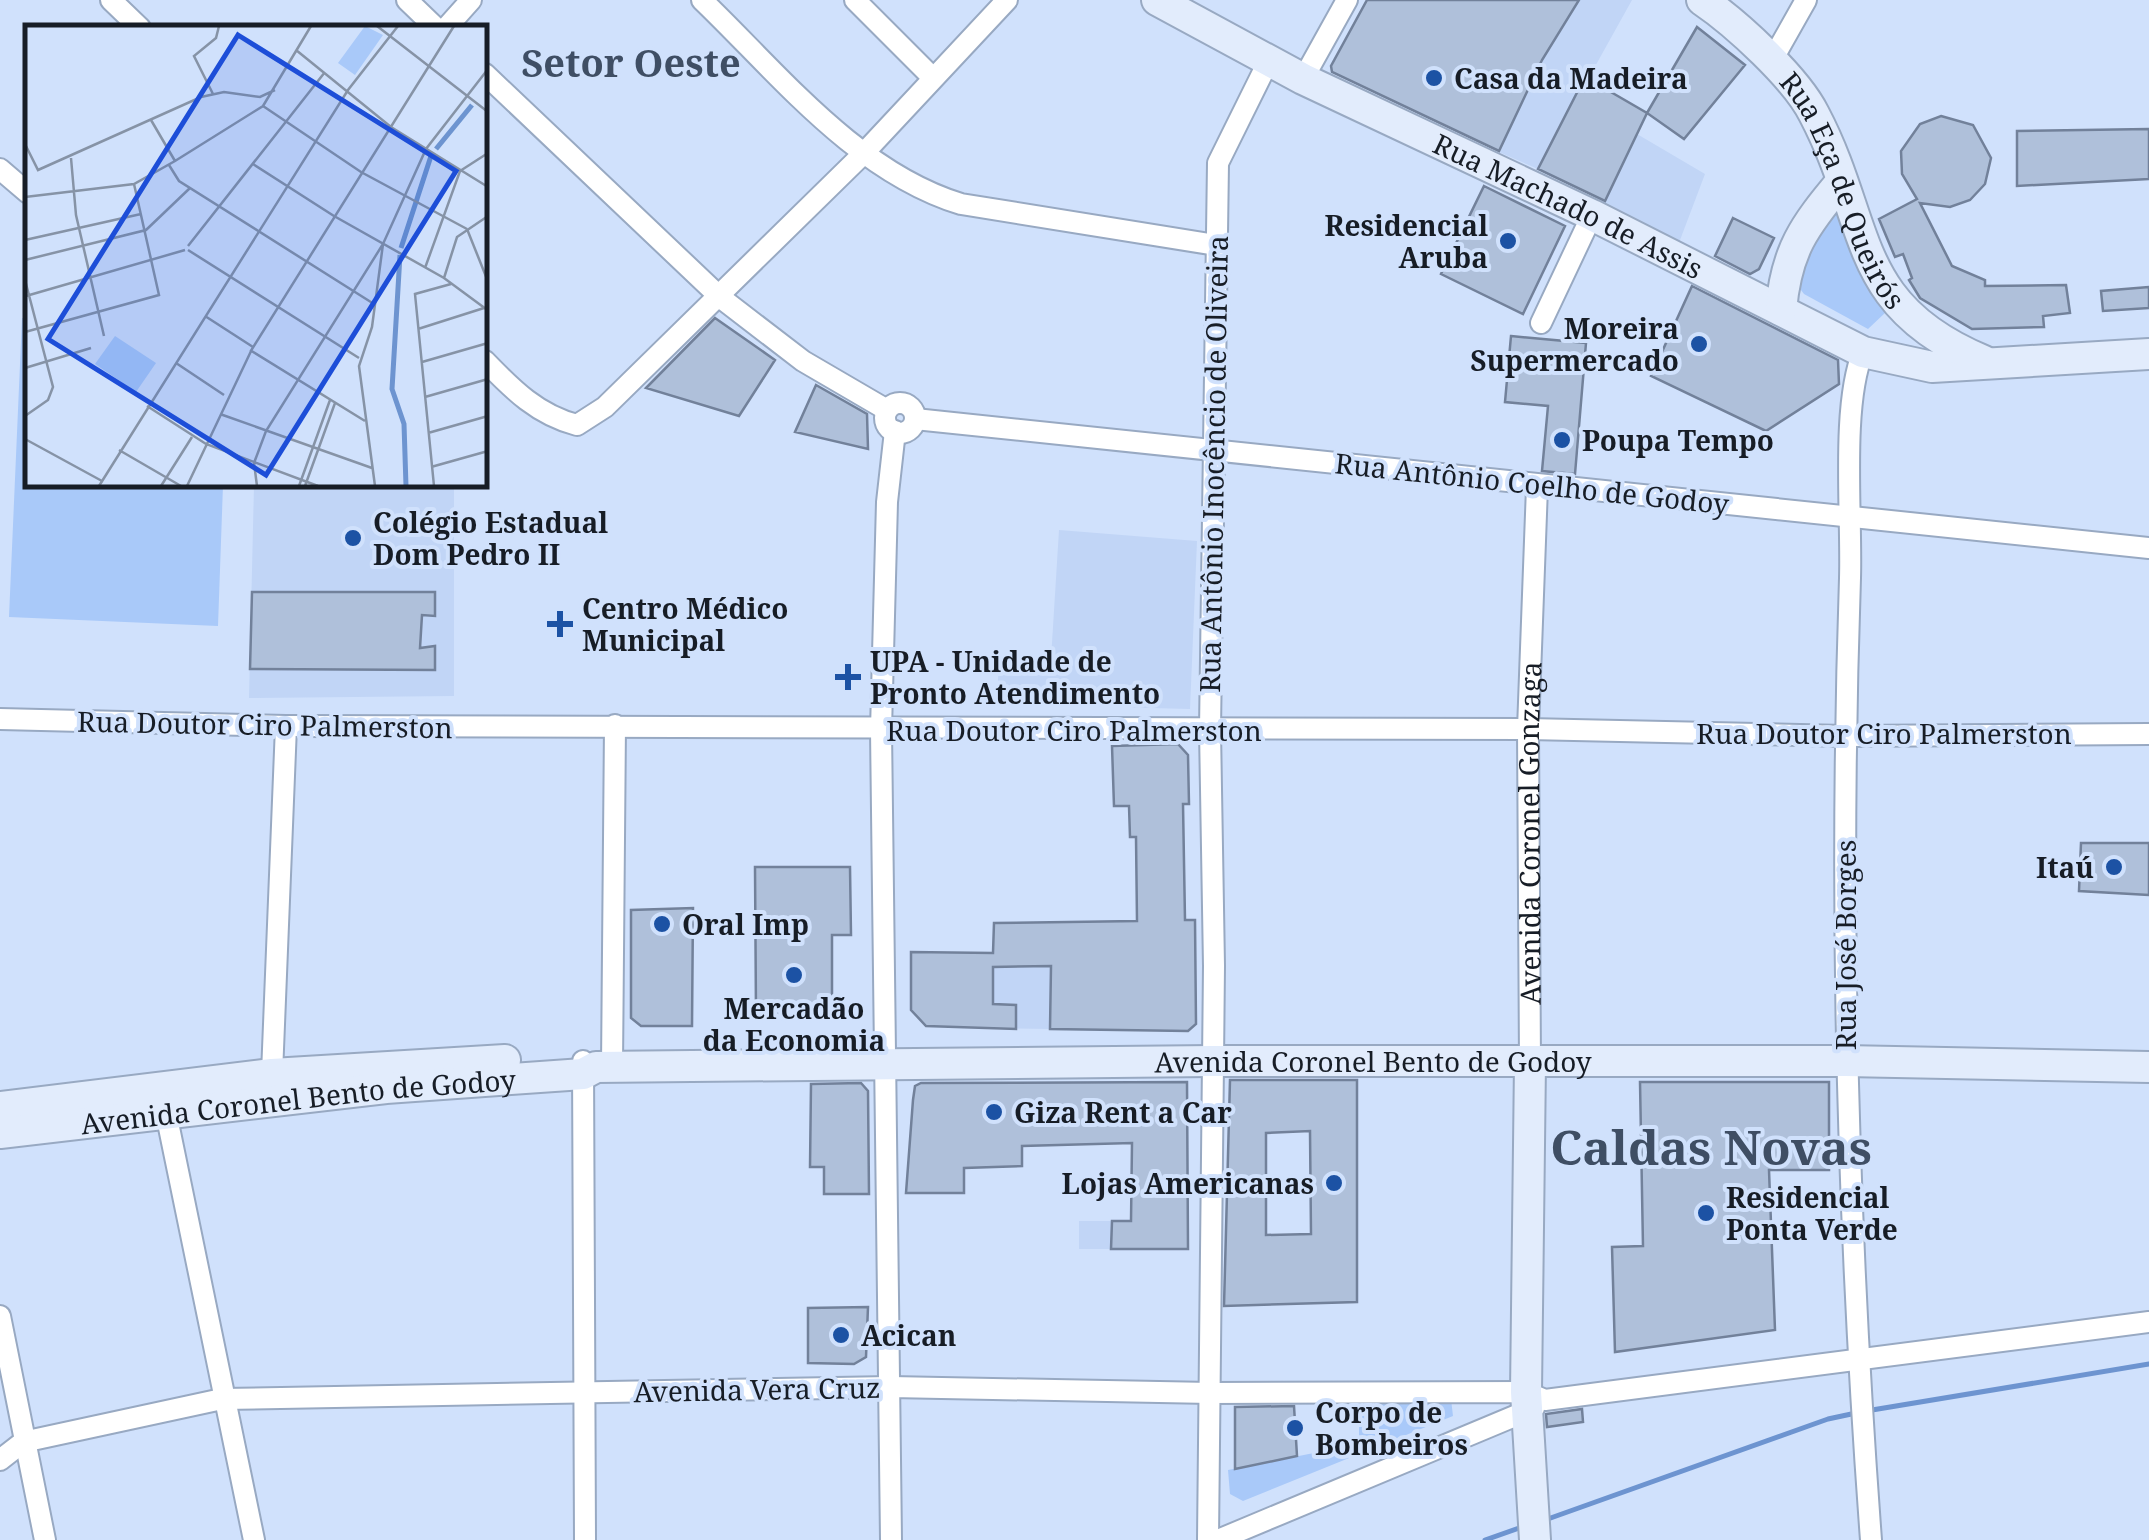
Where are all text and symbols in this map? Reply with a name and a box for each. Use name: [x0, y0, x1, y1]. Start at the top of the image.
inset map: [25, 25, 488, 488]
district label: Setor Oeste: [521, 36, 741, 88]
place label: Casa da Madeira: [1454, 59, 1688, 97]
street label: Rua Eça de Queirós: [1772, 63, 1914, 317]
marker: Casa da Madeira: [1423, 67, 1445, 89]
street label: Rua Machado de Assis: [1427, 124, 1710, 287]
place label: Residencial Aruba: [1325, 206, 1488, 276]
marker: Residencial Aruba: [1497, 230, 1519, 252]
street label: Rua Antônio Inocêncio de Oliveira: [1190, 235, 1236, 693]
place label: Moreira Supermercado: [1470, 309, 1679, 379]
marker: Moreira Supermercado: [1688, 333, 1710, 355]
place label: Poupa Tempo: [1582, 421, 1774, 459]
marker: Poupa Tempo: [1551, 429, 1573, 451]
street label: Rua Antônio Coelho de Godoy: [1333, 443, 1731, 523]
place label: Colégio Estadual Dom Pedro II: [373, 503, 608, 573]
marker: Colégio Estadual Dom Pedro II: [342, 527, 364, 549]
place label: Centro Médico Municipal: [582, 589, 789, 659]
marker: Centro Médico Municipal: [547, 611, 573, 637]
place label: UPA - Unidade de Pronto Atendimento: [870, 642, 1160, 712]
street label: Avenida Coronel Gonzaga: [1509, 661, 1550, 1005]
marker: UPA - Unidade de Pronto Atendimento: [835, 664, 861, 690]
street label: Rua Doutor Ciro Palmerston: [77, 702, 453, 746]
street label: Rua Doutor Ciro Palmerston: [886, 711, 1262, 749]
street label: Rua Doutor Ciro Palmerston: [1696, 714, 2072, 752]
street label: Rua José Borges: [1826, 840, 1864, 1050]
place label: Itaú: [2036, 848, 2094, 886]
marker: Itaú: [2103, 856, 2125, 878]
place label: Oral Imp: [682, 905, 809, 943]
marker: Oral Imp: [651, 913, 673, 935]
marker: Mercadão da Economia: [783, 964, 805, 986]
place label: Mercadão da Economia: [703, 989, 885, 1059]
street label: Avenida Coronel Bento de Godoy: [1154, 1042, 1592, 1081]
street label: Avenida Coronel Bento de Godoy: [79, 1060, 517, 1142]
place label: Giza Rent a Car: [1014, 1093, 1232, 1131]
marker: Giza Rent a Car: [983, 1101, 1005, 1123]
district label: Caldas Novas: [1550, 1114, 1872, 1179]
place label: Lojas Americanas: [1062, 1164, 1314, 1202]
marker: Lojas Americanas: [1323, 1172, 1345, 1194]
place label: Residencial Ponta Verde: [1726, 1178, 1898, 1248]
marker: Residencial Ponta Verde: [1695, 1202, 1717, 1224]
place label: Acican: [861, 1316, 956, 1354]
marker: Acican: [830, 1324, 852, 1346]
street label: Avenida Vera Cruz: [633, 1368, 881, 1410]
place label: Corpo de Bombeiros: [1315, 1393, 1468, 1463]
marker: Corpo de Bombeiros: [1284, 1417, 1306, 1439]

